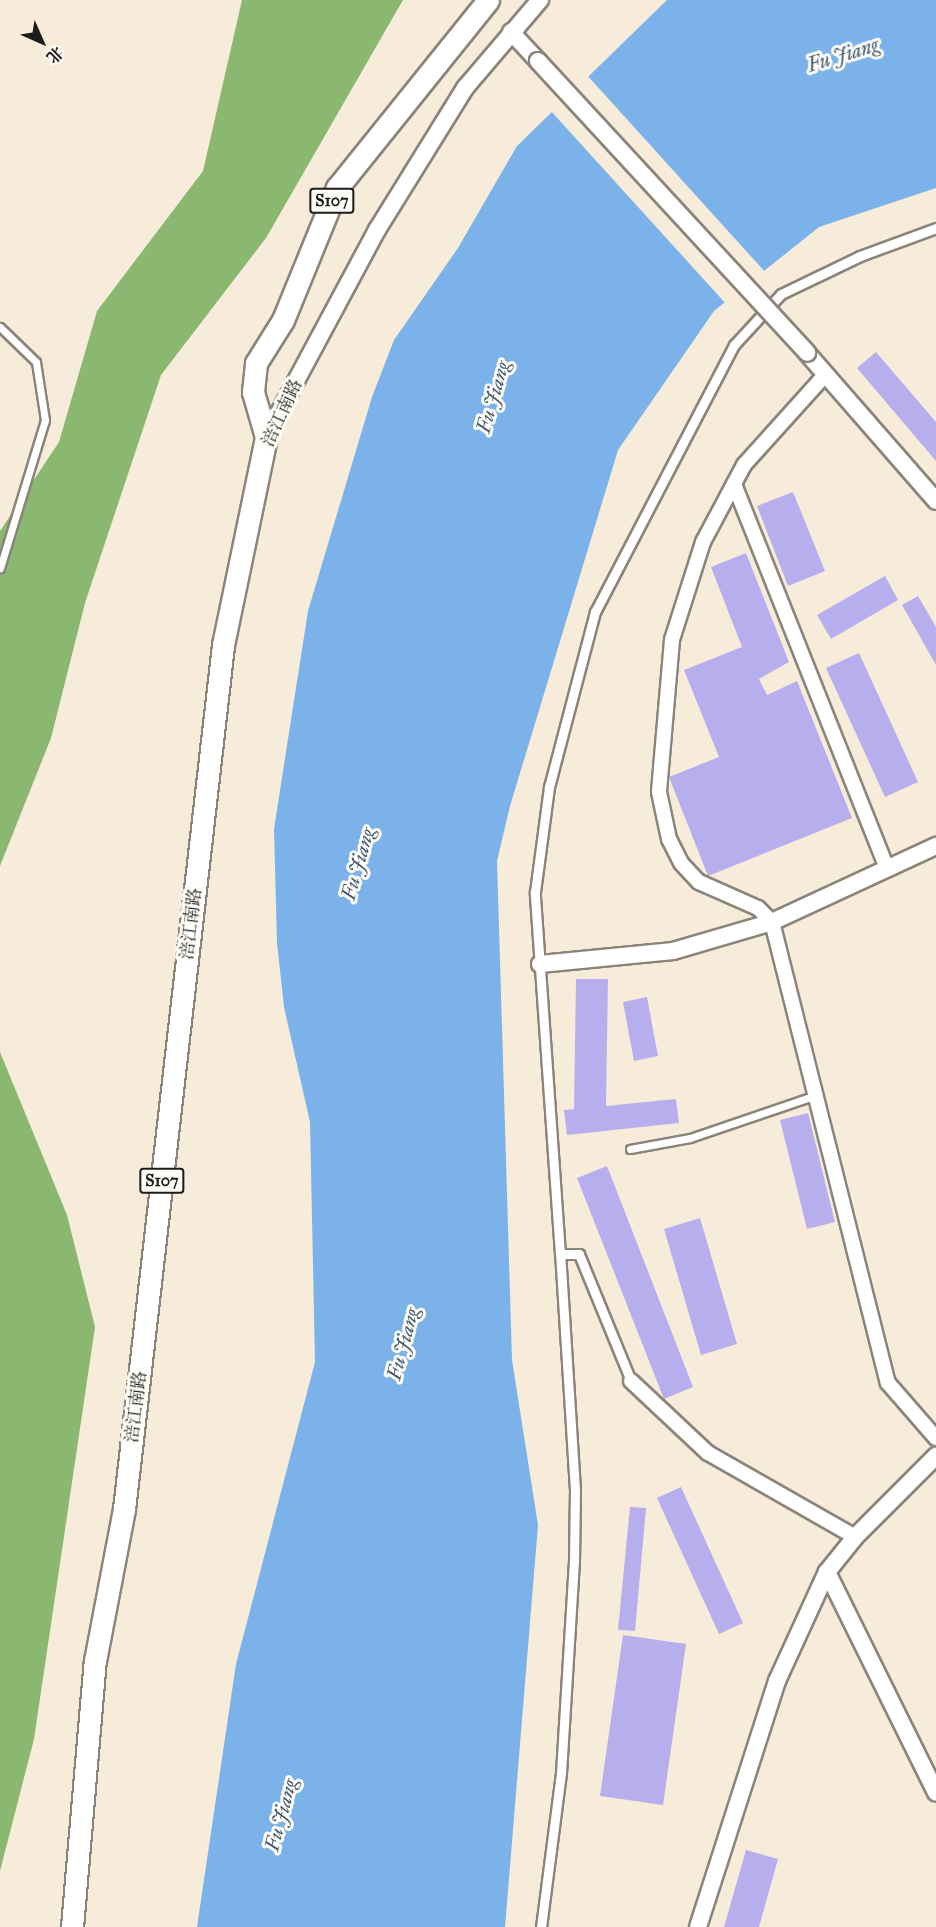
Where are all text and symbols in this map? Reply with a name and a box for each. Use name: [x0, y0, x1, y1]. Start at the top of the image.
north arrow: [12, 12, 72, 72]
water label: Fu Jiang: [804, 33, 882, 77]
text: 北: [43, 43, 67, 67]
road number: S107: [308, 188, 356, 214]
water label: Fu Jiang: [471, 358, 515, 436]
street label: 涪江南路: [257, 376, 307, 450]
water label: Fu Jiang: [336, 825, 380, 903]
street label: 涪江南路: [176, 887, 206, 961]
road number: S107: [138, 1168, 186, 1194]
water label: Fu Jiang: [382, 1305, 424, 1383]
street label: 涪江南路: [121, 1370, 151, 1444]
water label: Fu Jiang: [260, 1776, 302, 1854]

